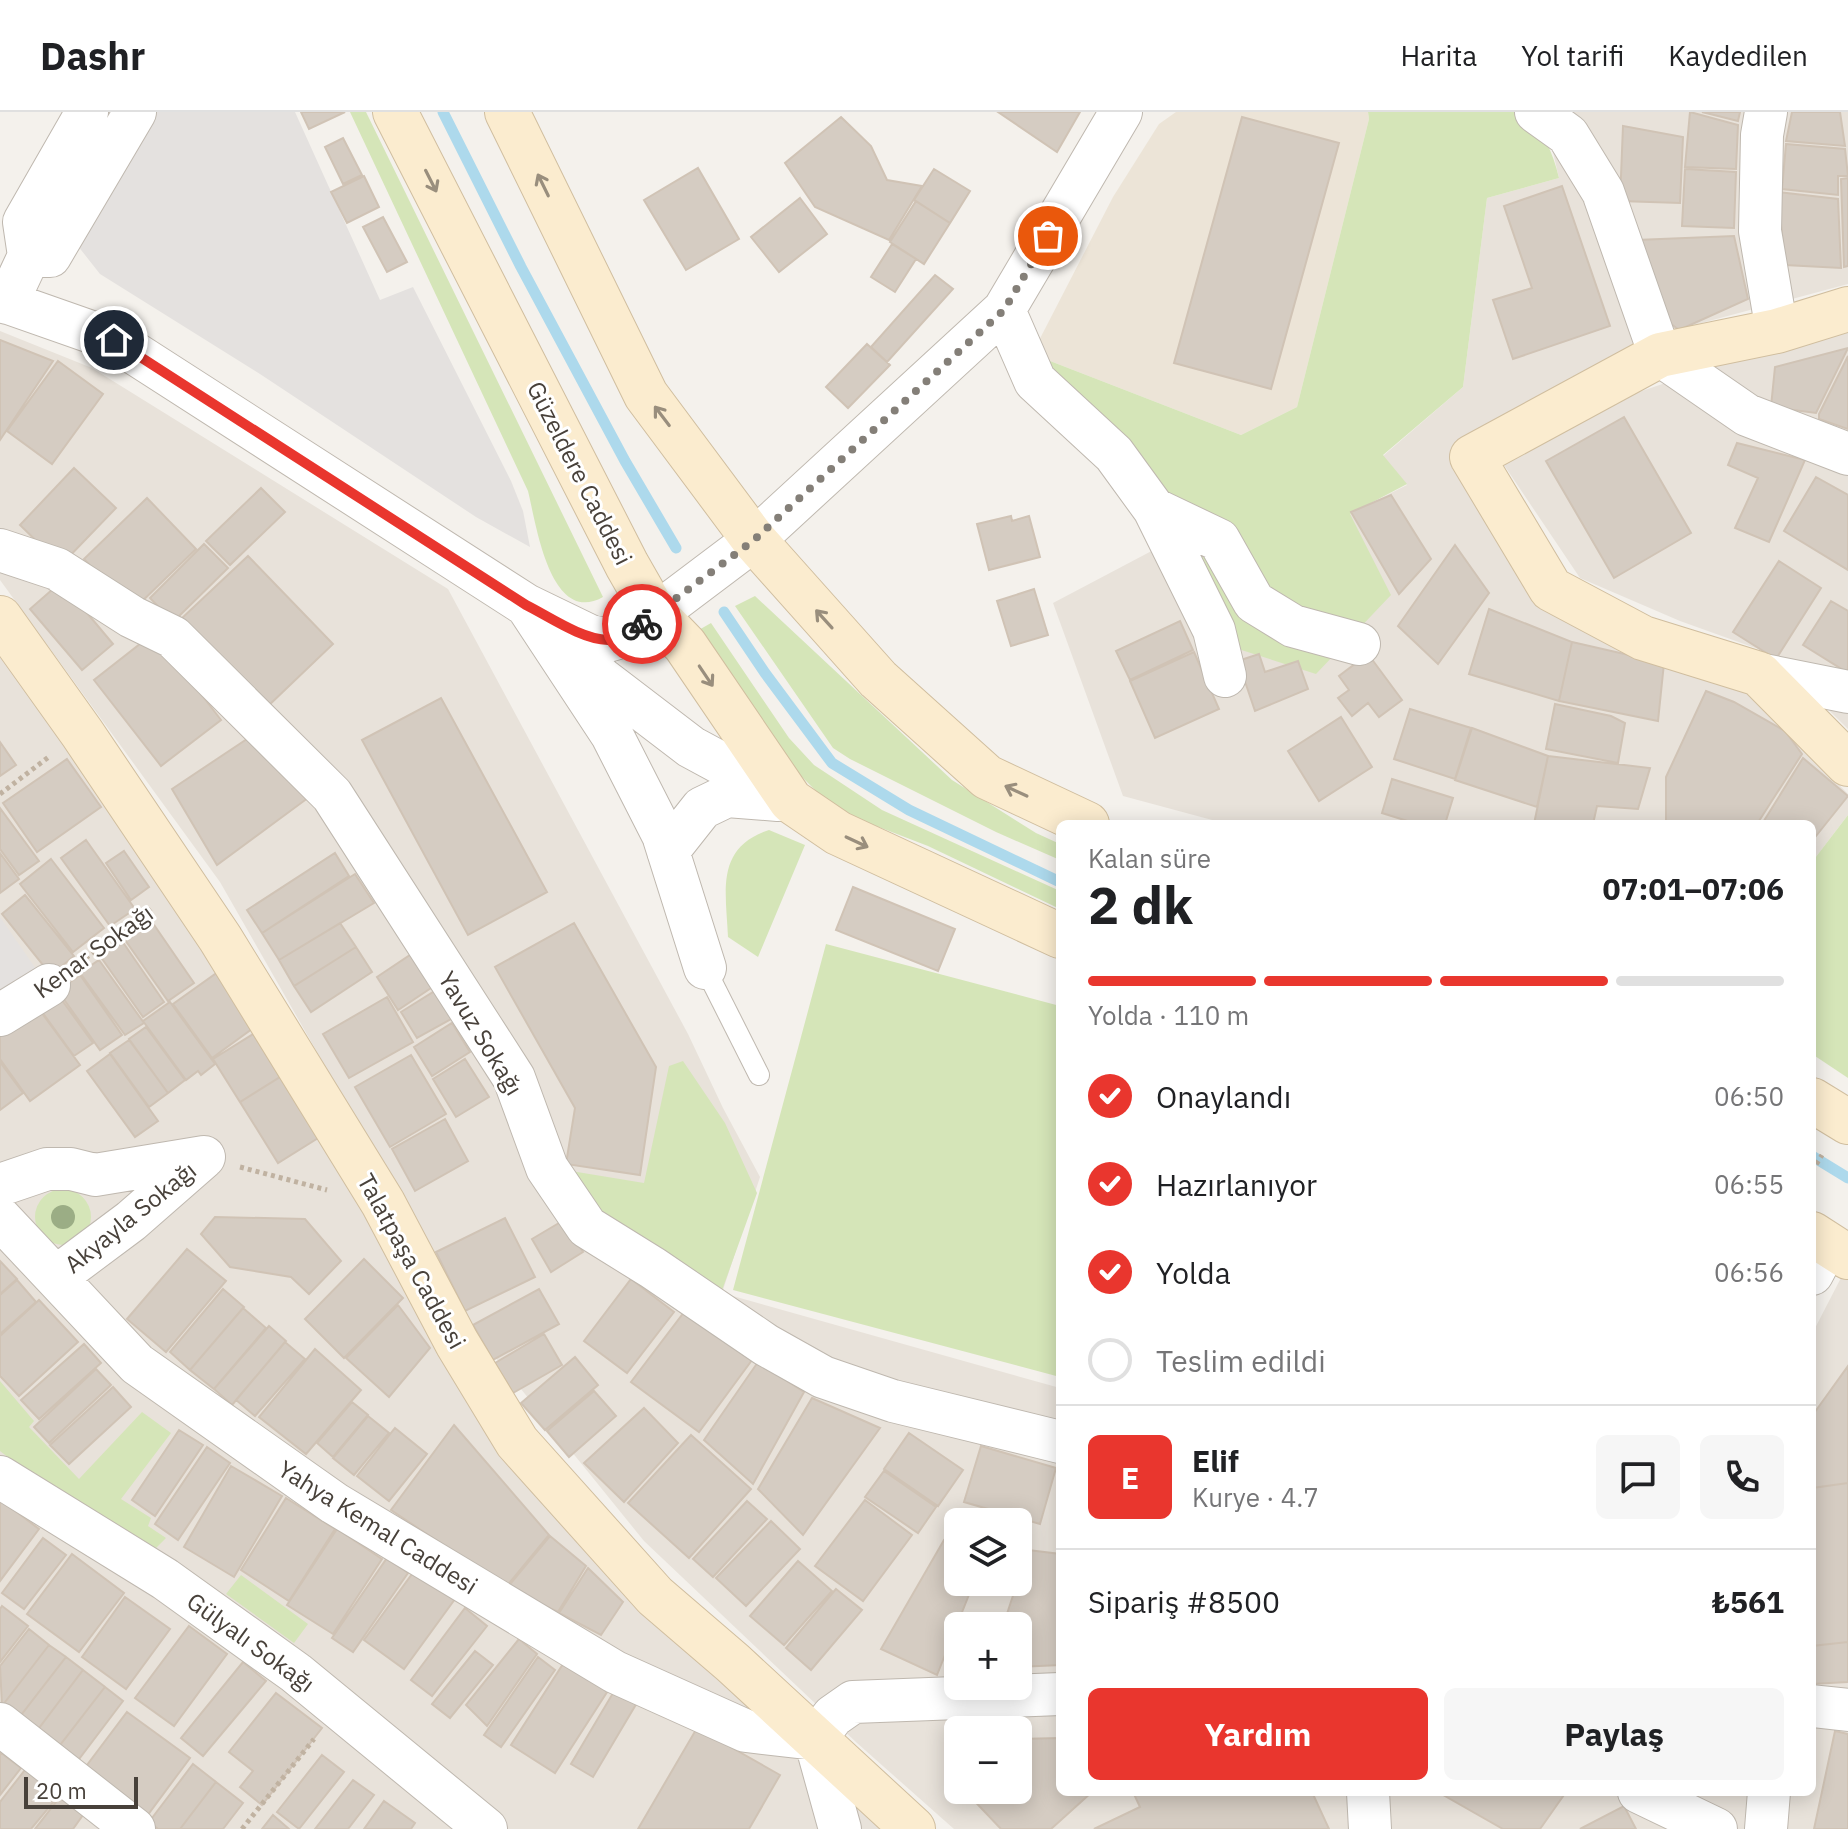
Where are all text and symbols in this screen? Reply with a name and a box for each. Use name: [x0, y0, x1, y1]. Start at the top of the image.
text: Dashr: [40, 31, 145, 80]
text: Harita: [1400, 37, 1477, 74]
text: Yol tarifi: [1521, 37, 1624, 74]
text: Kaydedilen: [1668, 37, 1808, 74]
one-way arrow: [423, 169, 439, 193]
one-way arrow: [535, 173, 550, 197]
pin: [1014, 202, 1082, 270]
icon: bag: [1026, 214, 1070, 258]
pin: [80, 306, 148, 374]
icon: home: [92, 318, 136, 362]
street label: Güzeldere Caddesi: [520, 376, 640, 570]
one-way arrow: [653, 406, 670, 427]
courier: [602, 584, 682, 664]
icon: bike: [620, 602, 664, 646]
one-way arrow: [815, 609, 833, 629]
one-way arrow: [698, 665, 714, 687]
one-way arrow: [1004, 783, 1028, 798]
one-way arrow: [845, 835, 869, 850]
text: Kalan süre: [1088, 841, 1211, 875]
text: 07:01–07:06: [1603, 869, 1784, 908]
text: 2 dk: [1088, 871, 1193, 938]
street label: Kenar Sokağı: [27, 897, 159, 1005]
street label: Yavuz Sokağı: [431, 965, 531, 1101]
text: Yolda · 110 m: [1088, 998, 1249, 1032]
icon: check: [1088, 1074, 1132, 1118]
text: Onaylandı: [1156, 1077, 1291, 1116]
text: 06:50: [1714, 1079, 1784, 1113]
street label: Akyayla Sokağı: [57, 1154, 203, 1280]
icon: check: [1088, 1162, 1132, 1206]
text: Hazırlanıyor: [1156, 1165, 1317, 1204]
text: 06:55: [1714, 1167, 1784, 1201]
street label: Talatpaşa Caddesi: [351, 1168, 473, 1354]
icon: check: [1088, 1250, 1132, 1294]
text: Yolda: [1156, 1253, 1231, 1292]
text: 06:56: [1714, 1255, 1784, 1289]
text: Teslim edildi: [1156, 1341, 1326, 1380]
button: chat: [1596, 1435, 1680, 1519]
button: phone: [1700, 1435, 1784, 1519]
text: Elif: [1192, 1441, 1239, 1480]
street label: Yahya Kemal Caddesi: [272, 1453, 484, 1601]
text: E: [1121, 1458, 1139, 1497]
text: Kurye · 4.7: [1192, 1480, 1319, 1514]
map controls: [944, 1508, 1032, 1804]
button: layers: [944, 1508, 1032, 1596]
text: Sipariş #8500: [1088, 1582, 1280, 1621]
text: ₺561: [1712, 1582, 1784, 1621]
street label: Gülyalı Sokağı: [181, 1585, 321, 1699]
button: +: [944, 1612, 1032, 1700]
button: Yardım: [1088, 1688, 1428, 1780]
button: Paylaş: [1444, 1688, 1784, 1780]
button: −: [944, 1716, 1032, 1804]
scale bar: [24, 1773, 138, 1809]
text: 20 m: [36, 1776, 87, 1805]

